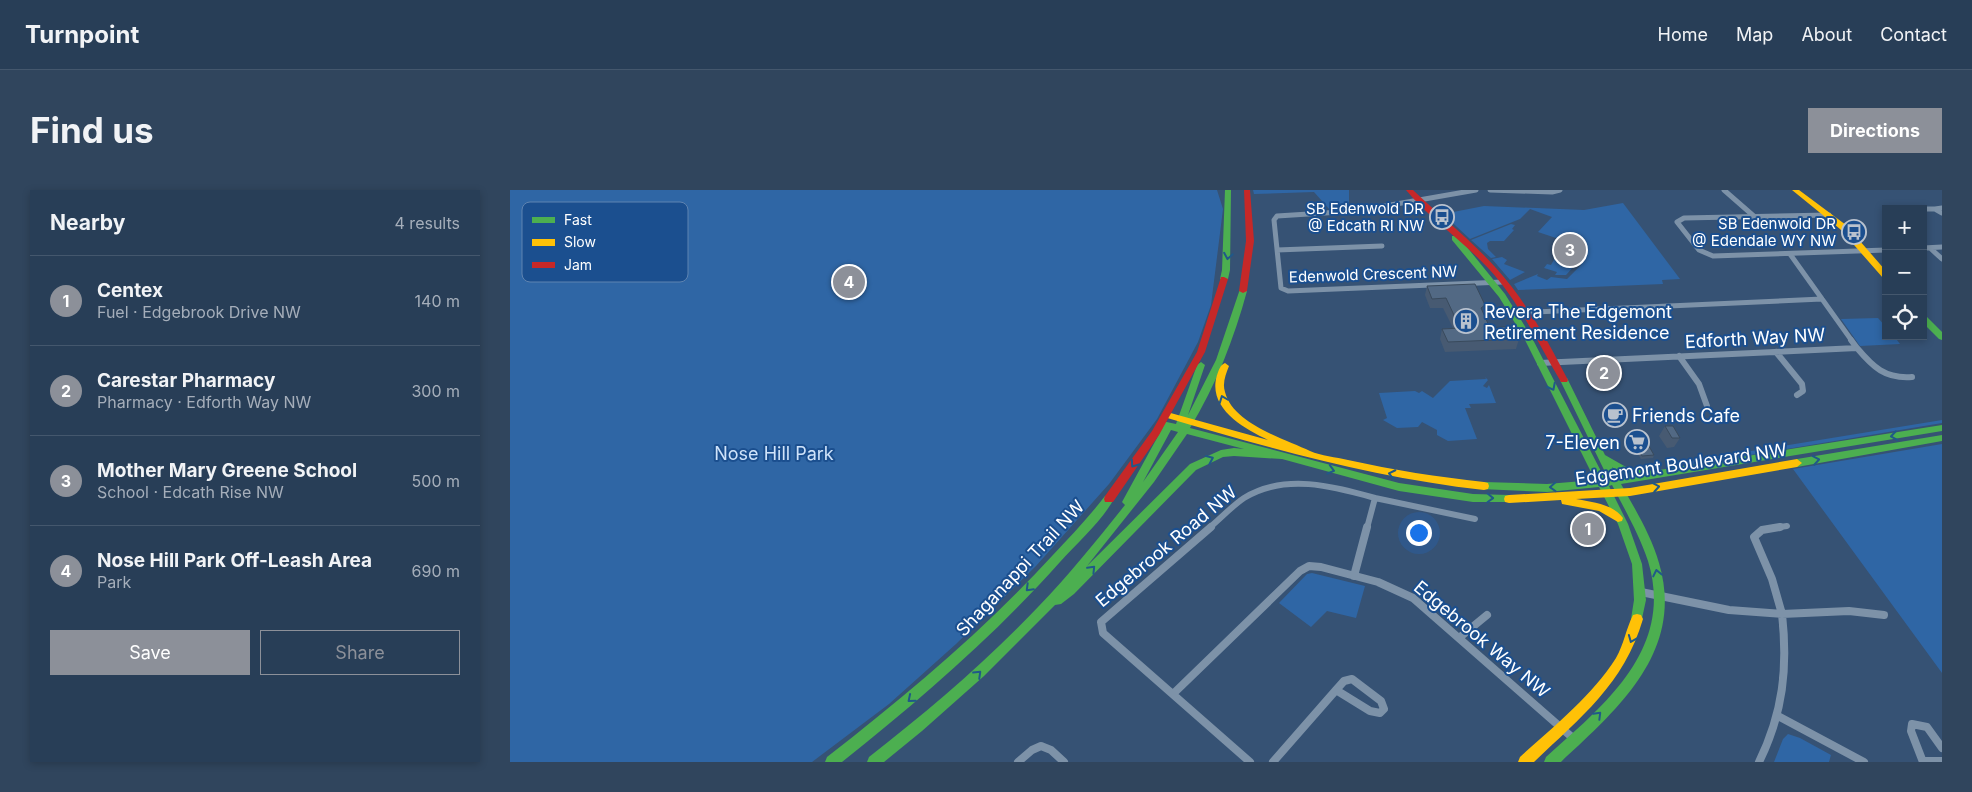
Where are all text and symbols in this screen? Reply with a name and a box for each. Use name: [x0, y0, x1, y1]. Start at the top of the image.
text: Turnpoint: [25, 20, 139, 49]
text: Home: [1658, 24, 1708, 45]
text: Map: [1736, 24, 1773, 45]
text: About: [1801, 24, 1852, 45]
text: Contact: [1880, 24, 1947, 45]
button: Directions: [1808, 108, 1942, 153]
text: Find us: [30, 109, 154, 151]
place label: SB Edenwold DR @ Edcath RI NW: [1306, 199, 1424, 235]
legend: [522, 202, 688, 282]
bus stop icon: SB Edenwold DR @ Edcath RI NW: [1429, 204, 1455, 230]
map controls: [1882, 205, 1927, 340]
button: +: [1882, 205, 1927, 250]
text: Nearby: [50, 210, 125, 235]
text: Fast: [564, 211, 592, 228]
text: 4 results: [395, 213, 460, 233]
place label: SB Edenwold DR @ Edendale WY NW: [1692, 214, 1836, 250]
bus stop icon: SB Edenwold DR @ Edendale WY NW: [1841, 219, 1867, 245]
pin: 3: [1554, 231, 1586, 269]
text: Slow: [564, 233, 596, 250]
button: −: [1882, 250, 1927, 295]
one-way arrow: [1224, 251, 1234, 260]
text: Jam: [564, 256, 592, 273]
street label: Edenwold Crescent NW: [1289, 262, 1458, 286]
pin: 4: [833, 263, 865, 301]
text: Centex: [97, 279, 163, 302]
text: 1: [63, 291, 69, 311]
text: 140 m: [415, 291, 460, 311]
button: locate: [1882, 295, 1927, 340]
place label: Revera The Edgemont Retirement Residence: [1484, 301, 1672, 343]
text: Fuel · Edgebrook Drive NW: [97, 302, 301, 322]
building icon: Revera The Edgemont Retirement Residence: [1453, 308, 1479, 334]
street label: Edforth Way NW: [1684, 324, 1826, 352]
pin: 2: [1588, 354, 1620, 392]
text: Carestar Pharmacy: [97, 369, 275, 392]
text: 2: [61, 381, 71, 401]
text: 300 m: [411, 381, 460, 401]
one-way arrow: [1546, 382, 1556, 391]
text: Pharmacy · Edforth Way NW: [97, 392, 311, 412]
one-way arrow: [1219, 395, 1229, 404]
cafe icon: Friends Cafe: [1602, 402, 1628, 428]
place label: Friends Cafe: [1632, 405, 1740, 426]
supermarket icon: 7-Eleven: [1624, 429, 1650, 455]
one-way arrow: [1890, 430, 1898, 440]
place label: 7-Eleven: [1545, 432, 1620, 453]
street label: Edgemont Boulevard NW: [1574, 439, 1788, 489]
park label: Nose Hill Park: [714, 443, 834, 464]
one-way arrow: [1205, 454, 1214, 465]
one-way arrow: [1811, 455, 1820, 465]
one-way arrow: [1131, 458, 1140, 468]
text: Mother Mary Greene School: [97, 459, 357, 482]
one-way arrow: [1326, 464, 1334, 474]
one-way arrow: [1387, 469, 1396, 480]
text: 3: [61, 471, 71, 491]
text: 500 m: [412, 471, 460, 491]
street label: Edgebrook Road NW: [1091, 481, 1241, 611]
text: School · Edcath Rise NW: [97, 482, 284, 502]
one-way arrow: [1549, 482, 1557, 493]
one-way arrow: [1651, 483, 1660, 493]
one-way arrow: [1486, 493, 1494, 504]
street label: Shaganappi Trail NW: [952, 495, 1089, 640]
pin: 1: [1572, 510, 1604, 548]
your location: [1406, 520, 1432, 546]
text: Nose Hill Park Off-Leash Area: [97, 549, 372, 572]
text: 4: [61, 561, 71, 581]
text: 690 m: [412, 561, 460, 581]
one-way arrow: [1086, 566, 1095, 575]
one-way arrow: [1652, 568, 1663, 577]
text: Park: [97, 572, 131, 592]
street label: Edgebrook Way NW: [1410, 576, 1554, 702]
one-way arrow: [1026, 582, 1035, 591]
button: Save: [50, 630, 250, 675]
button: Share: [260, 630, 460, 675]
one-way arrow: [1628, 634, 1638, 643]
one-way arrow: [972, 671, 981, 680]
one-way arrow: [908, 694, 917, 702]
one-way arrow: [1592, 712, 1601, 721]

